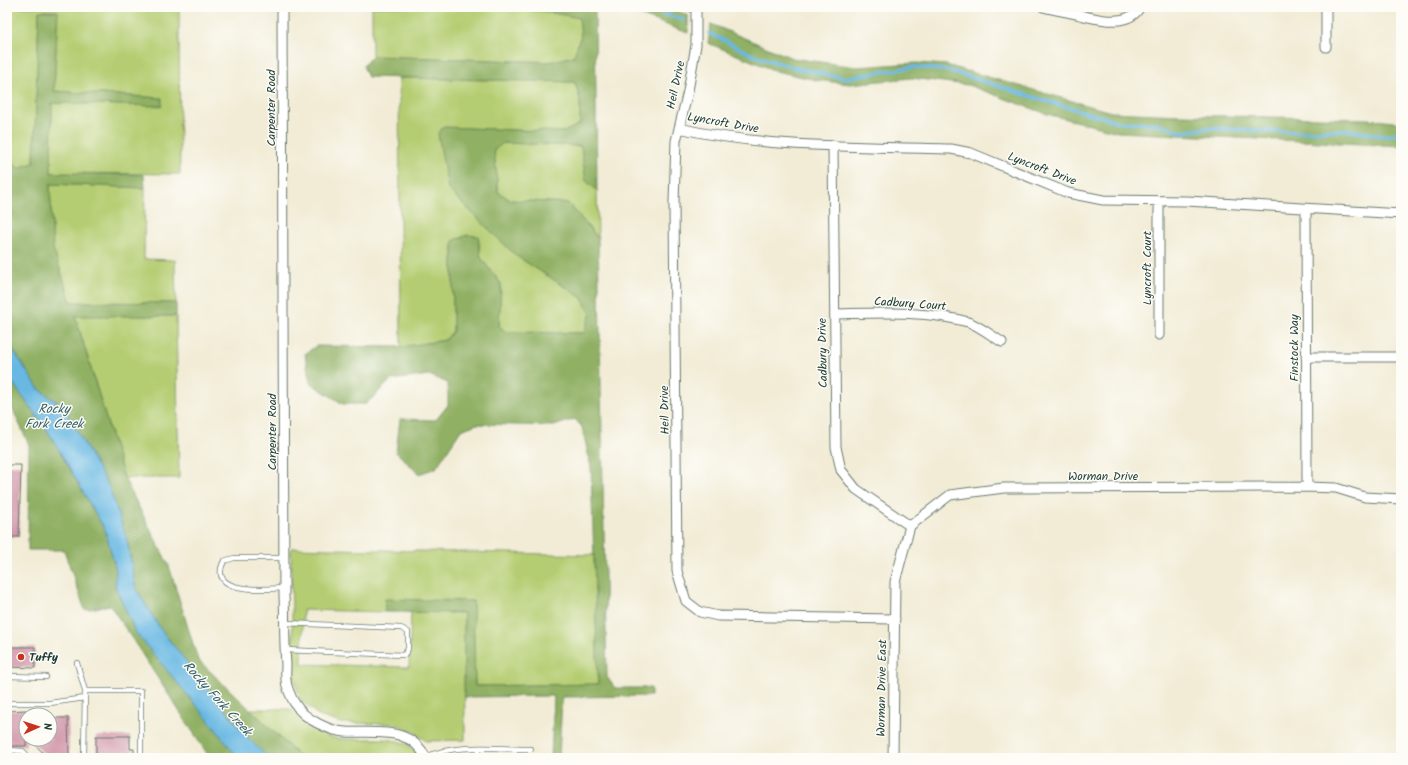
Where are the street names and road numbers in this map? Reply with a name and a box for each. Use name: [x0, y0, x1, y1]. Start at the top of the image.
street label: Heil Drive: [662, 58, 691, 111]
street label: Carpenter Road: [262, 68, 281, 147]
street label: Lyncroft Drive: [686, 107, 761, 139]
street label: Lyncroft Drive: [1005, 147, 1080, 191]
street label: Lyncroft Court: [1138, 230, 1157, 305]
street label: Cadbury Court: [873, 292, 947, 316]
street label: Finstock Way: [1285, 314, 1304, 382]
street label: Cadbury Drive: [813, 317, 833, 388]
street label: Heil Drive: [655, 385, 675, 435]
street label: Carpenter Road: [263, 392, 282, 471]
street label: Worman Drive: [1068, 467, 1139, 486]
street label: Worman Drive East: [872, 639, 892, 737]

